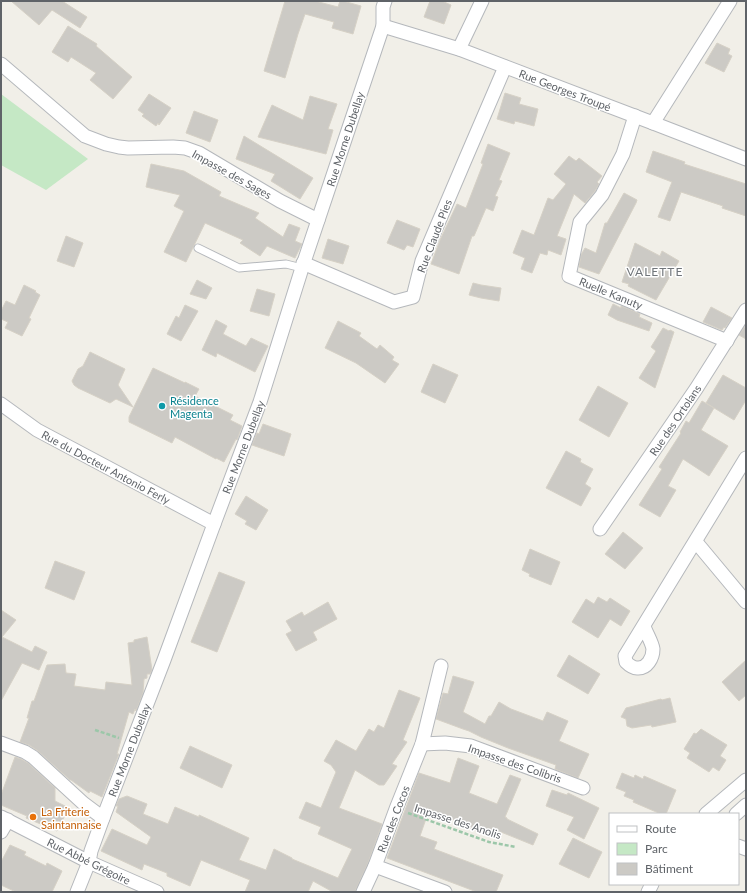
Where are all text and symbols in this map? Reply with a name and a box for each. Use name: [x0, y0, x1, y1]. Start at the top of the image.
street label: Rue Georges Troupé: [517, 66, 613, 114]
street label: Rue Morne Dubellay: [324, 90, 367, 188]
street label: Impasse des Sages: [190, 147, 274, 201]
street label: Rue Claude Pies: [414, 197, 454, 275]
district label: VALETTE: [627, 264, 683, 279]
street label: Ruelle Kanuty: [577, 274, 645, 312]
street label: Rue des Ortolans: [646, 382, 704, 458]
place label: Résidence Magenta: [170, 394, 219, 420]
street label: Rue Morne Dubellay: [219, 398, 267, 496]
marker: Résidence Magenta: [157, 401, 167, 411]
street label: Rue du Docteur Antonio Ferly: [40, 428, 173, 507]
street label: Rue Morne Dubellay: [105, 701, 153, 799]
street label: Impasse des Colibris: [467, 741, 564, 785]
street label: Rue des Cocos: [374, 783, 412, 854]
street label: Impasse des Anolis: [413, 801, 503, 841]
place label: La Friterie Saintannaise: [41, 805, 102, 831]
marker: La Friterie Saintannaise: [28, 812, 38, 822]
legend: [609, 813, 739, 885]
text: Route: [645, 821, 676, 836]
street label: Rue Abbé Grégoire: [45, 835, 133, 887]
text: Parc: [645, 841, 668, 856]
text: Bâtiment: [645, 861, 694, 876]

